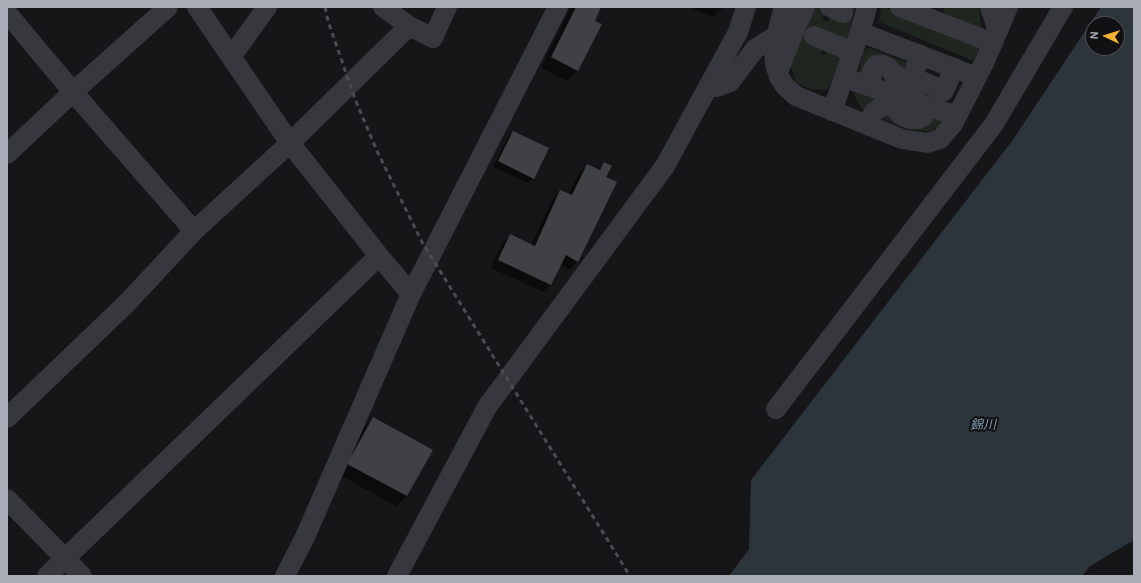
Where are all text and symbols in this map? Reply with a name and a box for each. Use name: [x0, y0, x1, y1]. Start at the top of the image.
north arrow: [1085, 16, 1125, 56]
text: N: [1087, 31, 1101, 40]
water label: 錦川: [970, 417, 996, 433]

